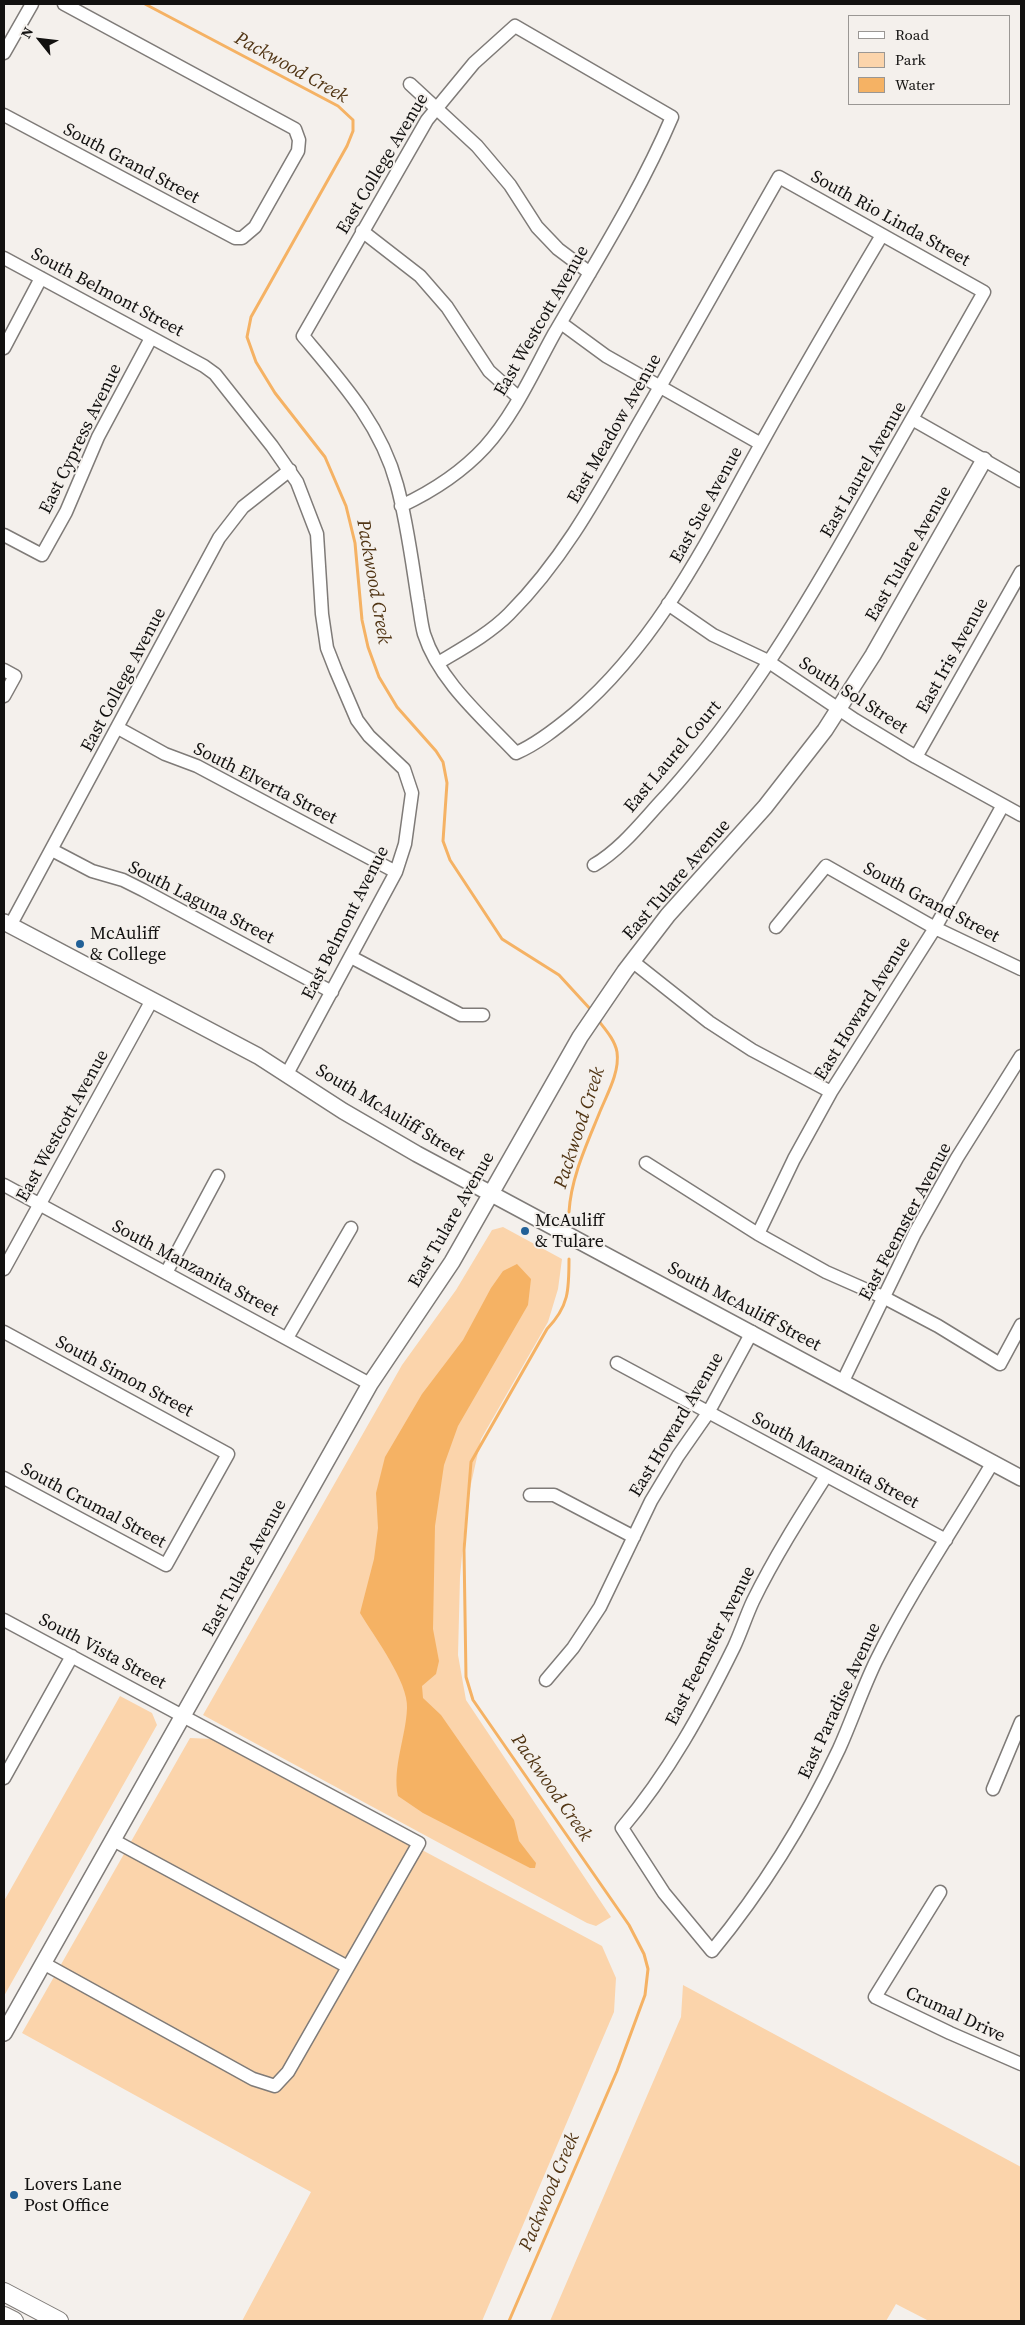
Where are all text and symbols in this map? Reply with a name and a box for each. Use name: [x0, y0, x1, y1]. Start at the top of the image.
north arrow: [15, 15, 65, 65]
legend: [848, 15, 1010, 105]
text: N: [16, 23, 38, 42]
text: Road: [895, 24, 929, 45]
water label: Packwood Creek: [230, 27, 352, 109]
text: Park: [895, 49, 926, 70]
text: Water: [895, 74, 935, 95]
street label: East College Avenue: [332, 90, 434, 238]
street label: South Grand Street: [59, 119, 203, 209]
street label: South Rio Linda Street: [807, 166, 973, 272]
street label: East Westcott Avenue: [490, 242, 594, 400]
street label: South Belmont Street: [27, 244, 187, 342]
street label: East Meadow Avenue: [563, 350, 667, 508]
street label: East Cypress Avenue: [35, 360, 127, 518]
street label: East Laurel Avenue: [816, 398, 912, 542]
street label: East Sue Avenue: [666, 443, 748, 567]
street label: East Tulare Avenue: [861, 482, 957, 626]
water label: Packwood Creek: [351, 518, 395, 646]
street label: East Iris Avenue: [912, 595, 994, 717]
street label: East College Avenue: [77, 604, 171, 756]
street label: South Sol Street: [795, 653, 911, 739]
street label: East Laurel Court: [620, 697, 726, 817]
street label: South Elverta Street: [190, 739, 340, 829]
street label: East Tulare Avenue: [619, 815, 735, 945]
street label: East Belmont Avenue: [298, 843, 394, 1003]
street label: South Laguna Street: [125, 857, 277, 949]
street label: South Grand Street: [859, 858, 1003, 948]
place label: McAuliff & College: [90, 923, 166, 966]
street label: East Howard Avenue: [810, 933, 916, 1085]
marker: McAuliff & College: [74, 938, 86, 950]
street label: East Westcott Avenue: [12, 1046, 114, 1206]
street label: South McAuliff Street: [312, 1060, 468, 1166]
water label: Packwood Creek: [550, 1065, 610, 1191]
street label: East Feemster Avenue: [855, 1139, 957, 1305]
street label: East Tulare Avenue: [404, 1148, 500, 1292]
place label: McAuliff & Tulare: [535, 1210, 604, 1252]
street label: South Manzanita Street: [108, 1216, 282, 1322]
marker: McAuliff & Tulare: [519, 1225, 531, 1237]
street label: South McAuliff Street: [664, 1258, 824, 1356]
street label: South Simon Street: [52, 1332, 196, 1422]
street label: East Howard Avenue: [625, 1349, 729, 1501]
street label: South Manzanita Street: [748, 1408, 922, 1514]
street label: South Crumal Street: [17, 1459, 169, 1553]
street label: East Tulare Avenue: [198, 1496, 292, 1640]
street label: East Feemster Avenue: [661, 1563, 761, 1729]
street label: South Vista Street: [35, 1609, 169, 1695]
street label: East Paradise Avenue: [794, 1619, 886, 1783]
water label: Packwood Creek: [506, 1730, 596, 1846]
street label: Crumal Drive: [902, 1982, 1008, 2048]
water label: Packwood Creek: [515, 2130, 585, 2254]
place label: Lovers Lane Post Office: [24, 2174, 122, 2216]
marker: Lovers Lane Post Office: [8, 2189, 20, 2201]

